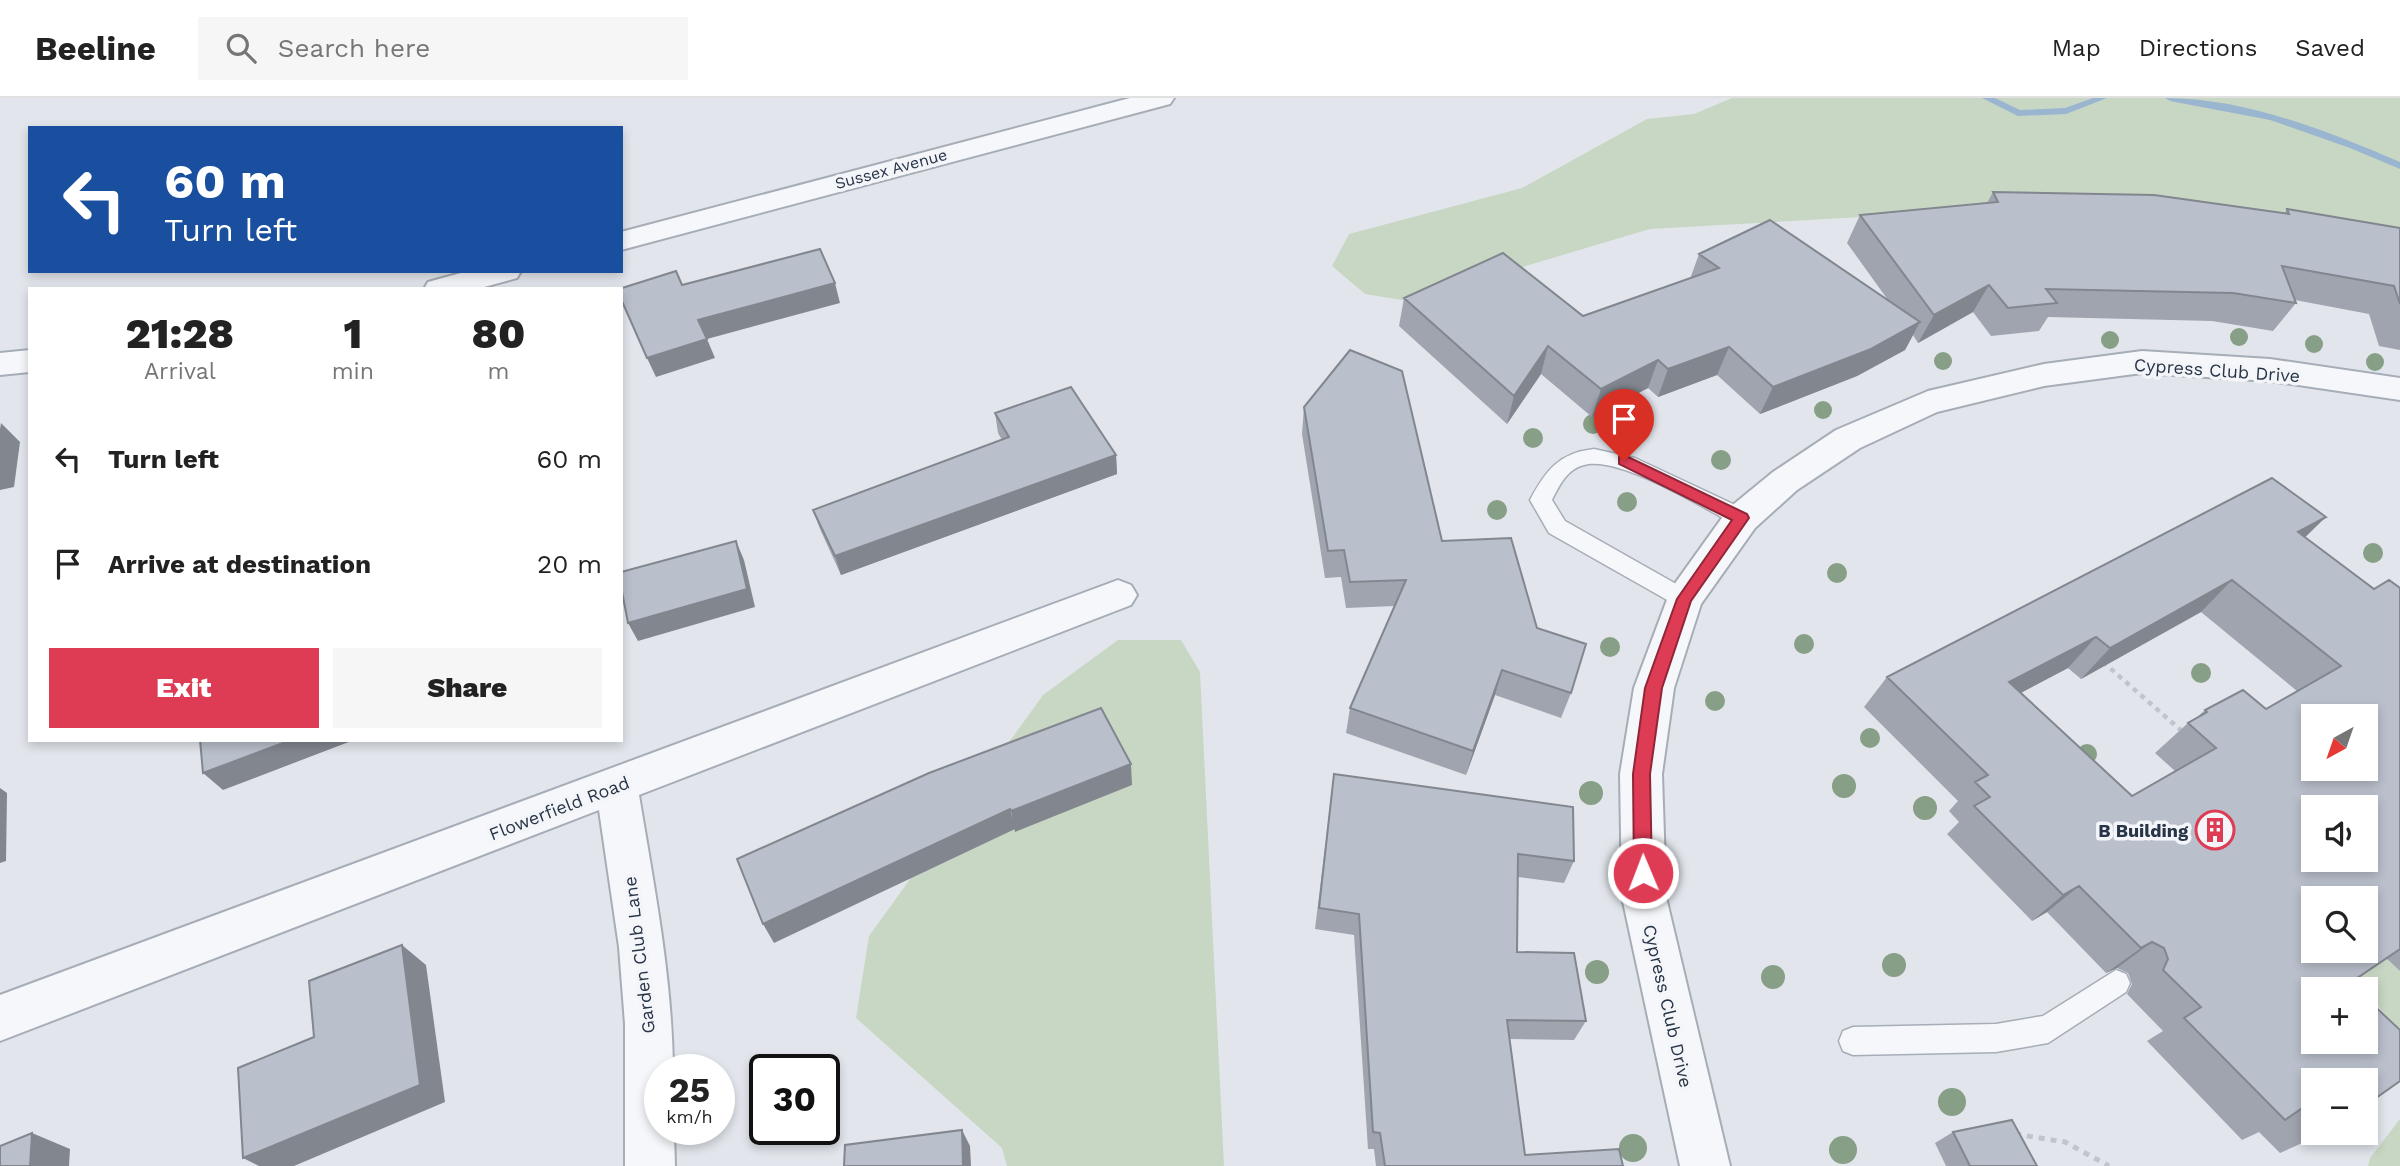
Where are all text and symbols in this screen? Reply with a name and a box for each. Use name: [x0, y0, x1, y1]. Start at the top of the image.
search box: [198, 17, 688, 80]
text: Beeline: [35, 29, 156, 68]
icon: search: [222, 29, 260, 67]
text: Search here: [278, 33, 430, 63]
text: Map: [2052, 34, 2101, 62]
text: Directions: [2139, 34, 2257, 62]
text: Saved: [2295, 34, 2365, 62]
street label: Sussex Avenue: [833, 145, 949, 193]
text: 60 m: [164, 152, 286, 210]
icon: left: [49, 154, 140, 245]
text: Turn left: [164, 211, 297, 249]
text: 21:28: [126, 309, 234, 358]
text: 1: [343, 309, 362, 358]
text: 80: [472, 309, 525, 358]
street label: Cypress Club Drive: [2133, 354, 2301, 386]
text: Arrival: [144, 358, 216, 385]
text: min: [332, 358, 374, 385]
text: m: [487, 358, 509, 385]
pin: [1594, 389, 1654, 461]
icon: arrive: [1605, 400, 1643, 438]
icon: left: [49, 440, 87, 478]
text: Turn left: [108, 444, 219, 474]
text: 60 m: [536, 444, 602, 474]
icon: arrive: [49, 545, 87, 583]
text: Arrive at destination: [108, 549, 371, 579]
text: 20 m: [537, 549, 602, 579]
button: Exit: [49, 648, 319, 728]
button: Share: [333, 648, 602, 728]
north arrow: [2301, 704, 2378, 780]
map controls: [2301, 704, 2378, 1145]
street label: Flowerfield Road: [486, 772, 632, 844]
button: sound: [2301, 795, 2378, 872]
building icon: B Building: [2194, 809, 2236, 851]
place label: B Building: [2098, 820, 2189, 841]
position arrow: [1606, 836, 1680, 910]
street label: Garden Club Lane: [619, 875, 659, 1035]
button: search: [2301, 886, 2378, 963]
street label: Cypress Club Drive: [1639, 922, 1697, 1090]
button: +: [2301, 977, 2378, 1054]
speed limit sign: 30: [749, 1054, 840, 1145]
button: −: [2301, 1068, 2378, 1145]
text: 25: [669, 1069, 710, 1111]
text: km/h: [666, 1106, 713, 1127]

